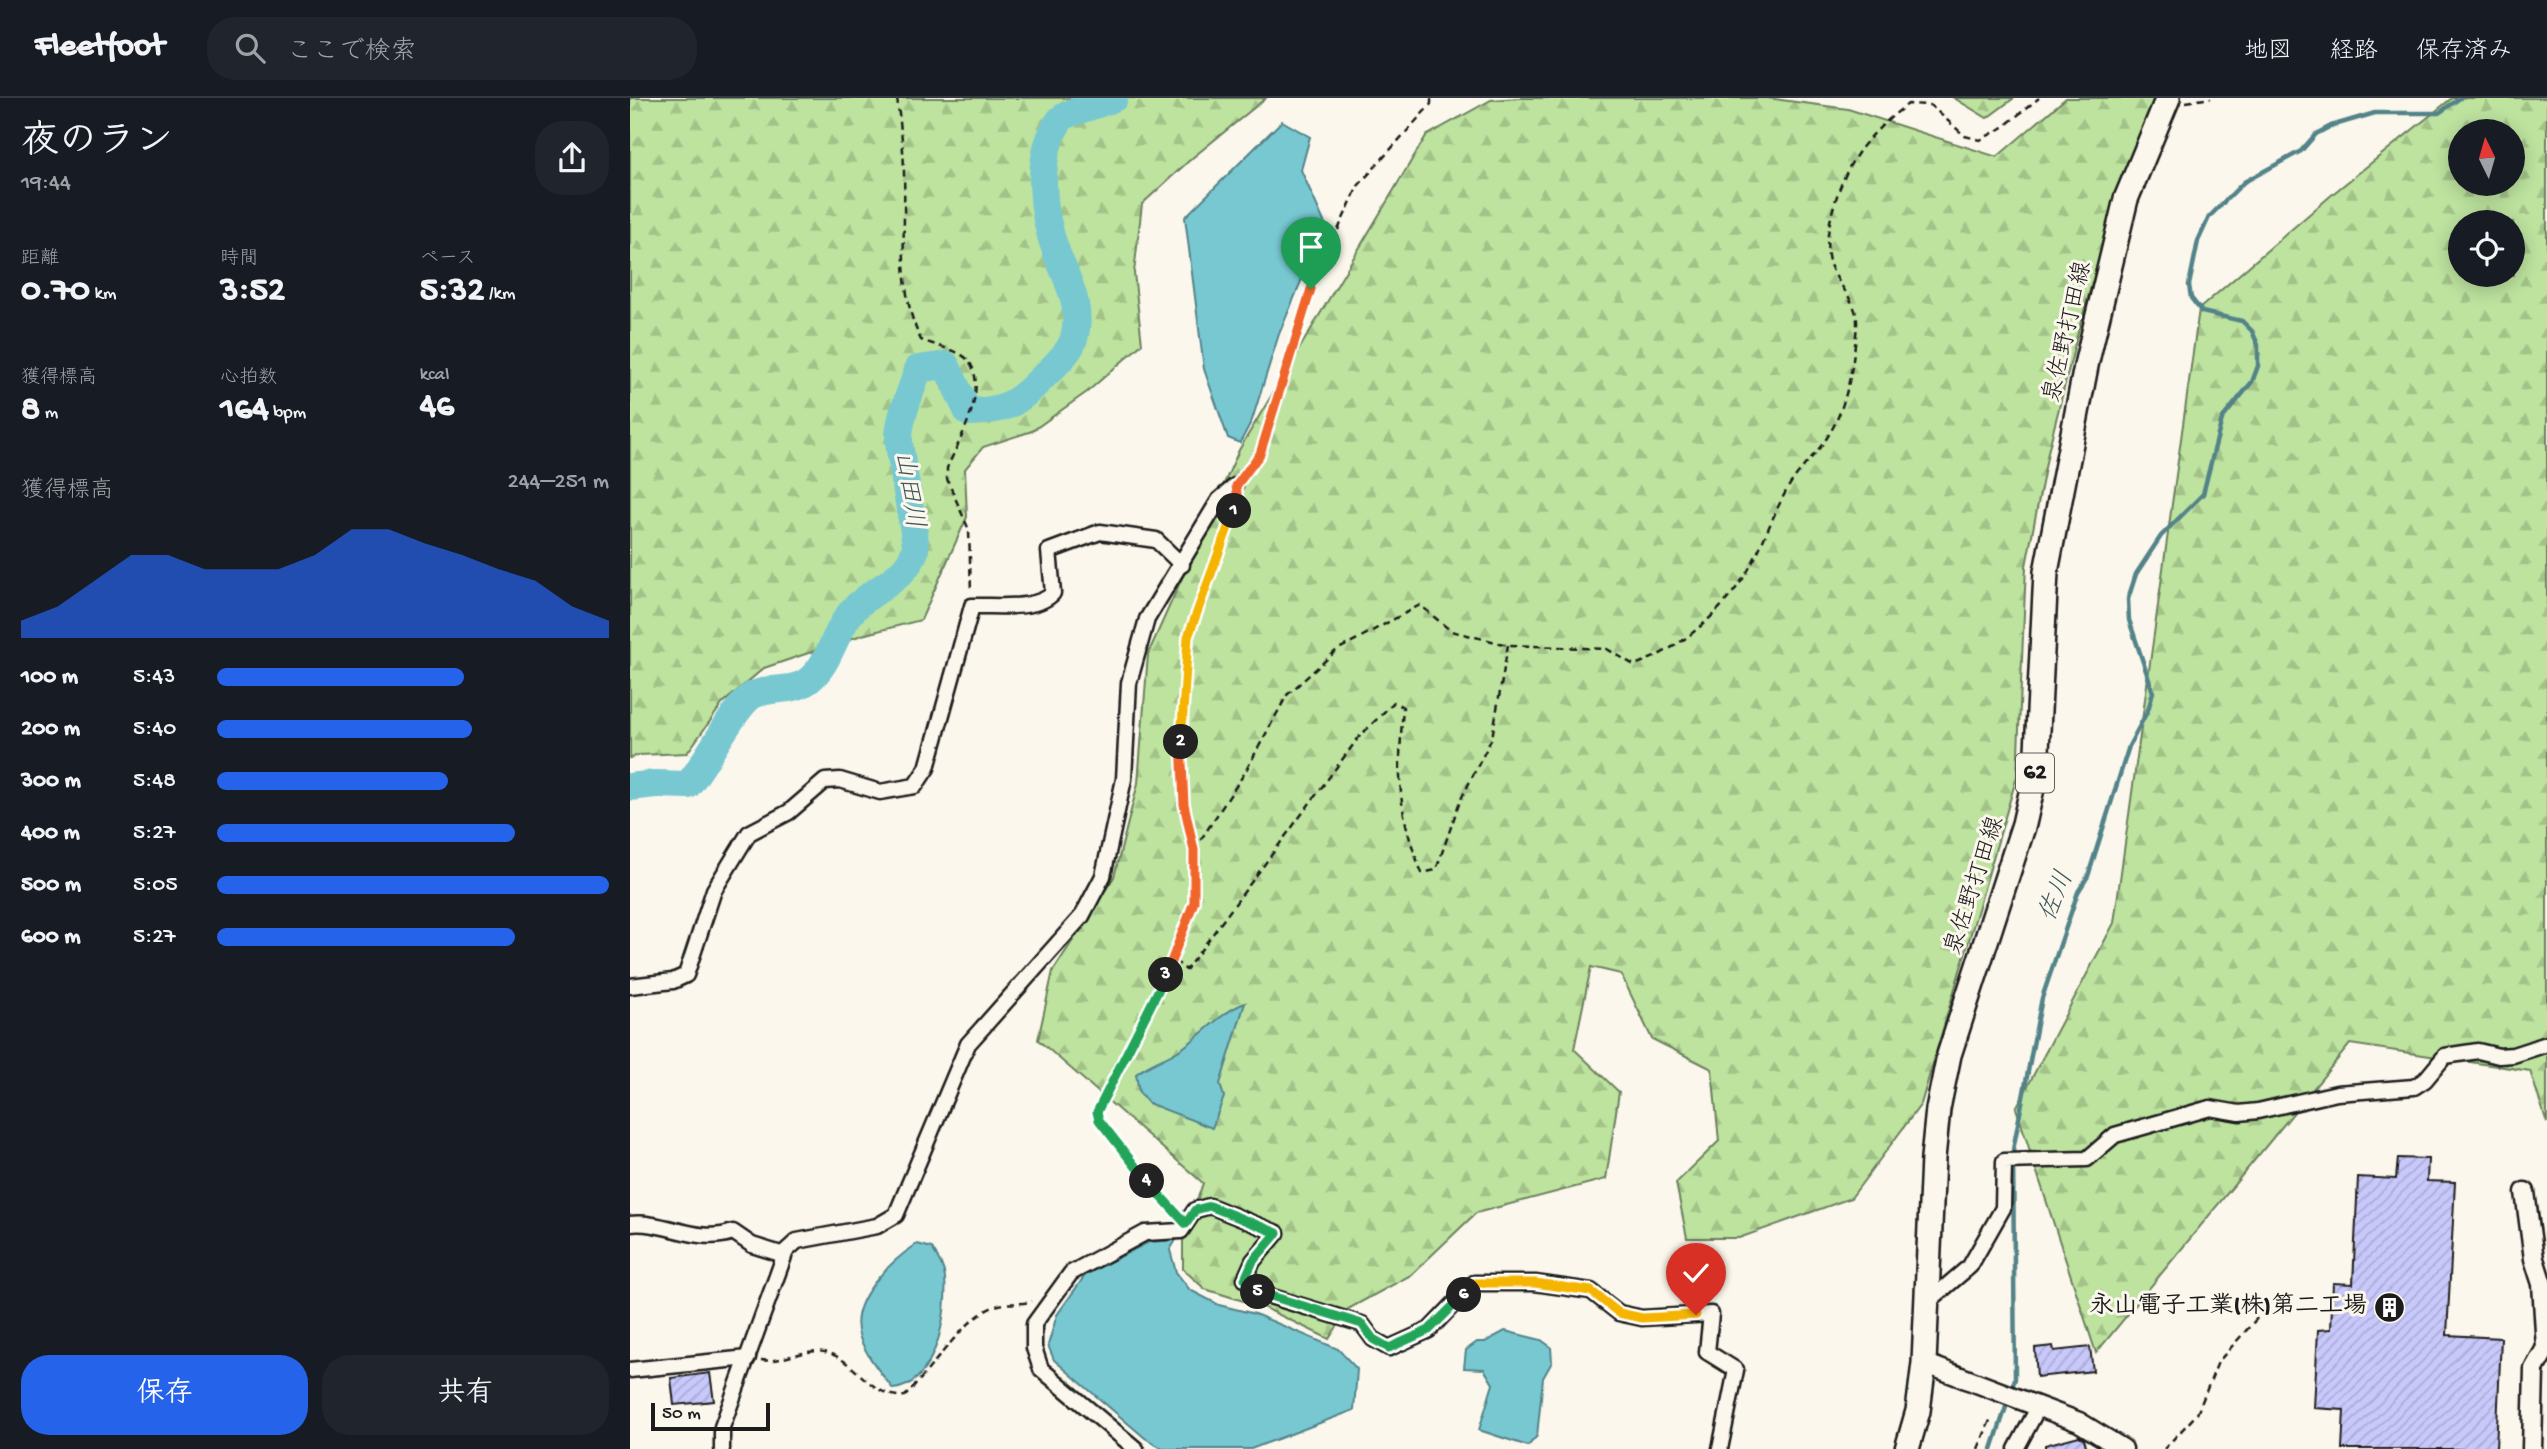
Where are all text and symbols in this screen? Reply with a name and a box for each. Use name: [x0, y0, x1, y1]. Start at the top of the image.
search box: [207, 17, 697, 80]
text: Fleetfoot: [35, 29, 165, 67]
icon: search: [231, 29, 269, 67]
text: ここで検索: [287, 38, 417, 69]
text: 地図: [2244, 38, 2292, 67]
text: 経路: [2330, 38, 2378, 67]
text: 保存済み: [2416, 38, 2512, 67]
north arrow: [2448, 119, 2525, 196]
map controls: [2448, 119, 2525, 287]
button: share: [535, 121, 609, 195]
text: 夜のラン: [21, 122, 173, 166]
text: 19:44: [21, 170, 71, 197]
button: locate: [2448, 210, 2525, 287]
pin: [1281, 217, 1341, 289]
icon: arrive: [1292, 228, 1330, 266]
text: 距離: [21, 248, 59, 271]
text: 時間: [220, 248, 258, 271]
text: ペース: [420, 248, 476, 271]
street label: 泉佐野打田線: [2038, 258, 2099, 405]
text: 0.70: [21, 271, 90, 312]
text: 3:52: [220, 271, 285, 312]
text: 5:32: [420, 271, 484, 312]
text: km: [90, 283, 116, 306]
text: /km: [484, 283, 515, 306]
text: kcal: [420, 364, 449, 387]
text: 獲得標高: [21, 367, 97, 390]
text: 心拍数: [220, 367, 277, 390]
text: 46: [420, 387, 454, 428]
text: 8: [21, 390, 40, 431]
text: 164: [220, 390, 269, 431]
text: m: [40, 402, 58, 425]
text: bpm: [269, 402, 306, 425]
water label: 山田川: [886, 449, 928, 531]
text: 244–251 m: [507, 469, 609, 496]
text: 獲得標高: [21, 478, 113, 505]
pin: 1: [1216, 494, 1252, 528]
text: 1: [1230, 499, 1237, 522]
text: 100 m: [21, 664, 78, 691]
text: 5:43: [133, 664, 175, 691]
text: 200 m: [21, 716, 80, 743]
text: 5:40: [133, 716, 176, 743]
pin: 2: [1164, 724, 1198, 760]
text: 2: [1176, 730, 1185, 753]
road number: 62: [2016, 754, 2054, 792]
text: 300 m: [21, 768, 81, 795]
text: 5:48: [133, 768, 176, 795]
street label: 泉佐野打田線: [1939, 813, 2012, 959]
text: 400 m: [21, 820, 80, 847]
text: 5:27: [133, 820, 176, 847]
water label: 佐川: [2033, 867, 2082, 927]
text: 500 m: [21, 872, 81, 899]
text: 5:05: [133, 872, 177, 899]
text: 600 m: [21, 924, 81, 951]
text: 5:27: [133, 924, 176, 951]
pin: 3: [1148, 958, 1184, 992]
text: 3: [1161, 963, 1170, 986]
pin: 4: [1130, 1164, 1164, 1198]
text: 4: [1142, 1169, 1151, 1192]
pin: [1666, 1243, 1726, 1315]
icon: check: [1677, 1254, 1715, 1292]
pin: 5: [1240, 1274, 1276, 1310]
pin: 6: [1446, 1278, 1482, 1312]
text: 5: [1253, 1280, 1263, 1303]
text: 6: [1459, 1283, 1468, 1306]
building icon: 永山電子工業(株)第二工場: [2373, 1290, 2407, 1324]
place label: 永山電子工業(株)第二工場: [2089, 1292, 2367, 1322]
button: 保存: [21, 1355, 308, 1435]
button: 共有: [322, 1355, 609, 1435]
scale bar: [651, 1400, 770, 1432]
text: 50 m: [662, 1403, 701, 1426]

